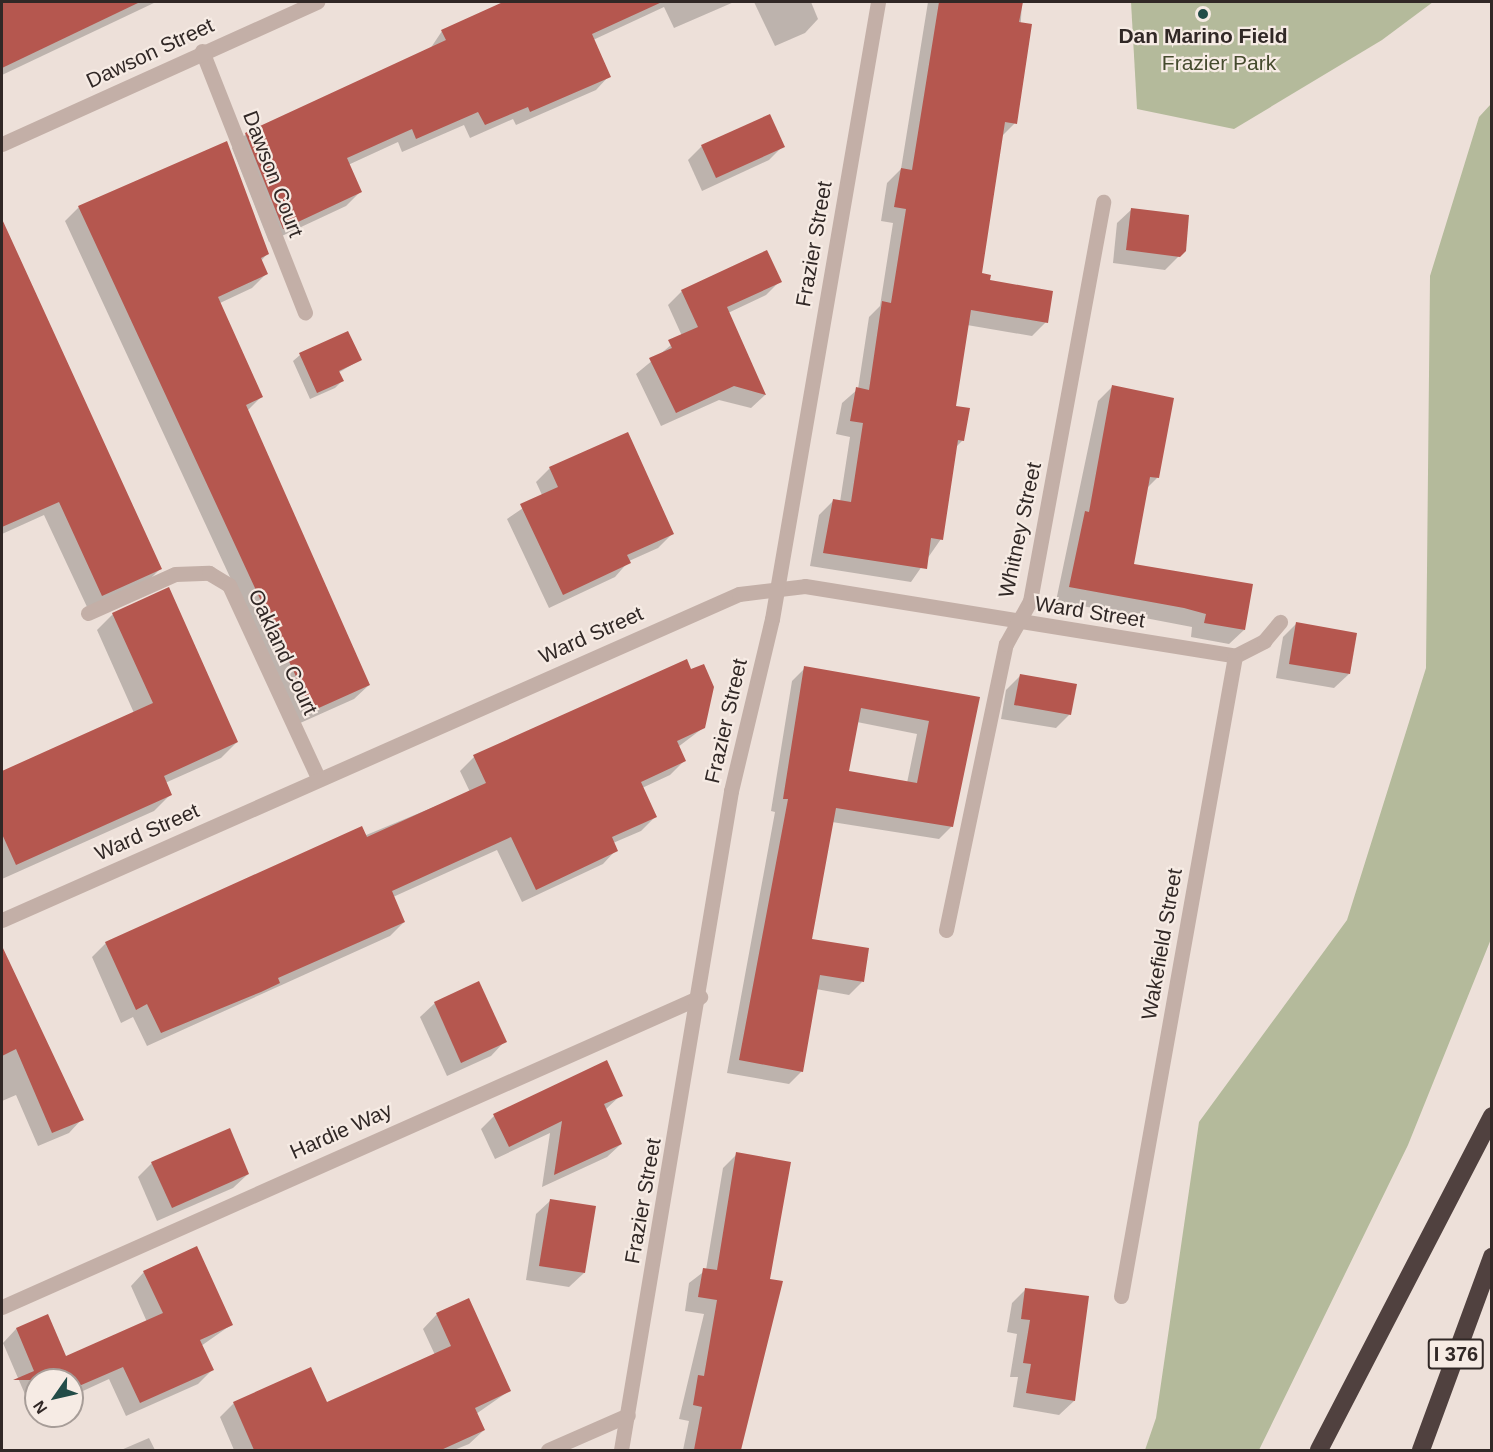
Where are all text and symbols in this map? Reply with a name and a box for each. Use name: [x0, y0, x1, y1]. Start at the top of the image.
marker: Dan Marino Field: [1196, 7, 1210, 21]
street label: Dawson Street: [82, 12, 218, 94]
place label: Dan Marino Field: [1118, 23, 1288, 49]
park label: Frazier Park: [1162, 50, 1276, 76]
street label: Dawson Court: [237, 107, 309, 241]
street label: Frazier Street: [791, 179, 837, 309]
street label: Whitney Street: [993, 460, 1047, 600]
street label: Oakland Court: [243, 585, 323, 719]
street label: Ward Street: [1033, 591, 1147, 633]
street label: Ward Street: [535, 601, 647, 669]
street label: Frazier Street: [699, 656, 753, 786]
street label: Ward Street: [91, 798, 203, 866]
street label: Wakefield Street: [1136, 866, 1188, 1022]
street label: Hardie Way: [286, 1097, 396, 1165]
street label: Frazier Street: [620, 1136, 666, 1266]
road number: I 376: [1428, 1337, 1484, 1371]
north arrow: [24, 1368, 84, 1428]
text: N: [30, 1398, 51, 1417]

